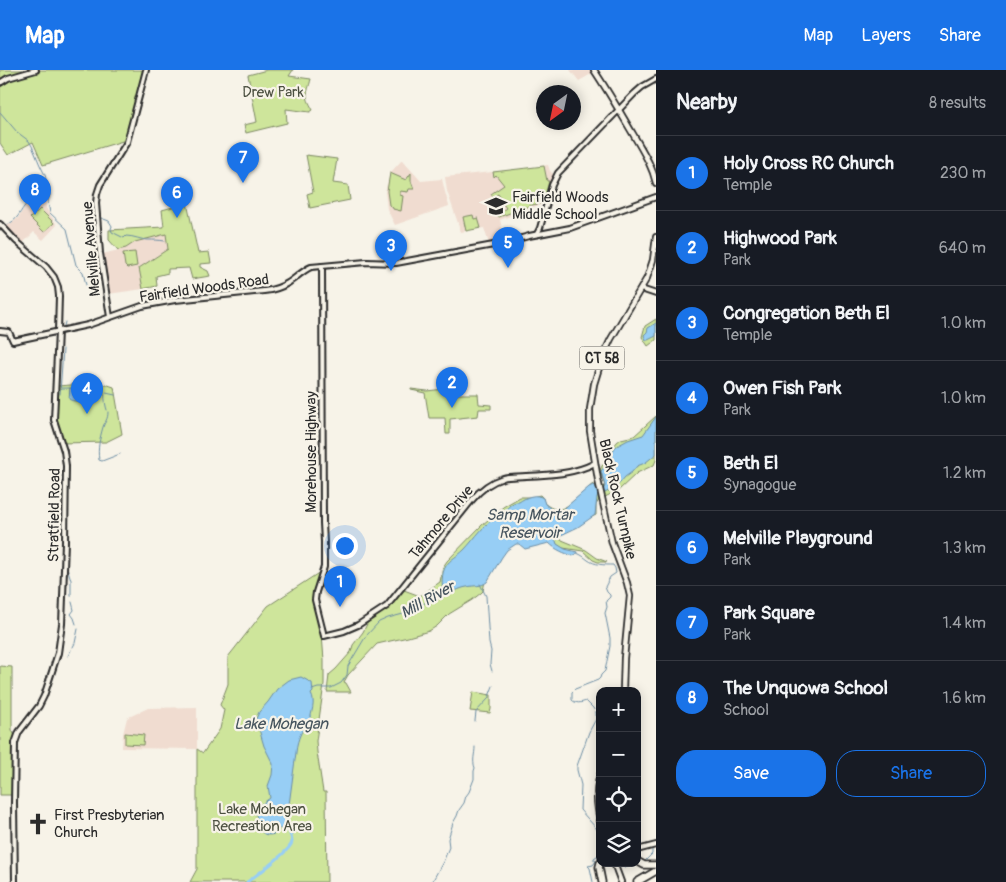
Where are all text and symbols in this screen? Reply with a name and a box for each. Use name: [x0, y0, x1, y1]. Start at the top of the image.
text: Map: [25, 21, 65, 50]
text: Map: [804, 24, 833, 47]
text: Layers: [861, 24, 911, 47]
text: Share: [939, 24, 981, 47]
park label: Drew Park: [242, 83, 304, 102]
north arrow: [536, 85, 581, 130]
text: Nearby: [676, 89, 737, 116]
text: 8 results: [929, 93, 986, 113]
pin: 7: [227, 142, 259, 183]
text: Holy Cross RC Church: [723, 151, 894, 175]
text: 1: [689, 163, 695, 183]
text: 230 m: [940, 163, 986, 183]
pin: 8: [19, 174, 51, 215]
text: Temple: [723, 175, 772, 195]
pin: 6: [161, 177, 193, 218]
place label: Fairfield Woods Middle School: [512, 188, 609, 224]
school or university icon: Fairfield Woods Middle School: [483, 193, 509, 219]
street label: Melville Avenue: [78, 200, 105, 297]
text: Highwood Park: [723, 226, 837, 250]
pin: 5: [492, 227, 524, 268]
pin: 3: [375, 230, 407, 271]
text: 2: [688, 238, 696, 258]
text: 640 m: [939, 238, 986, 258]
text: Park: [723, 250, 751, 270]
street label: Fairfield Woods Road: [138, 270, 270, 307]
text: Congregation Beth El: [723, 301, 890, 325]
text: 3: [688, 313, 696, 333]
text: 1.0 km: [941, 313, 986, 333]
text: Temple: [723, 325, 772, 345]
road number: CT 58: [580, 346, 624, 370]
pin: 2: [436, 367, 468, 408]
pin: 4: [71, 373, 103, 414]
text: Owen Fish Park: [723, 376, 841, 400]
text: 4: [687, 388, 697, 408]
text: 1.0 km: [941, 388, 986, 408]
street label: Morehouse Highway: [302, 391, 321, 513]
text: Park: [723, 400, 751, 420]
street label: Black Rock Turnpike: [594, 437, 641, 562]
text: Beth El: [723, 451, 778, 475]
text: 5: [688, 463, 696, 483]
text: 1.2 km: [943, 463, 986, 483]
street label: Stratfield Road: [44, 468, 65, 562]
text: Synagogue: [723, 475, 796, 495]
street label: Tahmore Drive: [405, 481, 478, 563]
water label: Samp Mortar Reservoir: [486, 505, 576, 543]
text: Melville Playground: [723, 526, 873, 550]
your location: [332, 533, 358, 559]
text: 6: [687, 538, 697, 558]
text: 1.3 km: [943, 538, 986, 558]
text: Park: [723, 550, 751, 570]
pin: 1: [324, 566, 356, 607]
water label: Mill River: [397, 576, 460, 623]
text: Park Square: [723, 601, 815, 625]
text: 7: [688, 613, 696, 633]
text: 1.4 km: [943, 613, 986, 633]
text: Park: [723, 625, 751, 645]
text: The Unquowa School: [723, 676, 888, 700]
map controls: [596, 687, 641, 867]
button: +: [596, 687, 641, 732]
text: 8: [688, 688, 696, 708]
text: 1.6 km: [943, 688, 986, 708]
text: School: [723, 700, 769, 720]
water label: Lake Mohegan: [234, 714, 329, 734]
button: −: [596, 732, 641, 777]
button: Save: [676, 750, 826, 797]
button: Share: [836, 750, 986, 797]
button: locate: [596, 777, 641, 822]
park label: Lake Mohegan Recreation Area: [212, 800, 312, 836]
place label: First Presbyterian Church: [54, 806, 164, 842]
church icon: First Presbyterian Church: [25, 811, 51, 837]
button: layers: [596, 822, 641, 867]

